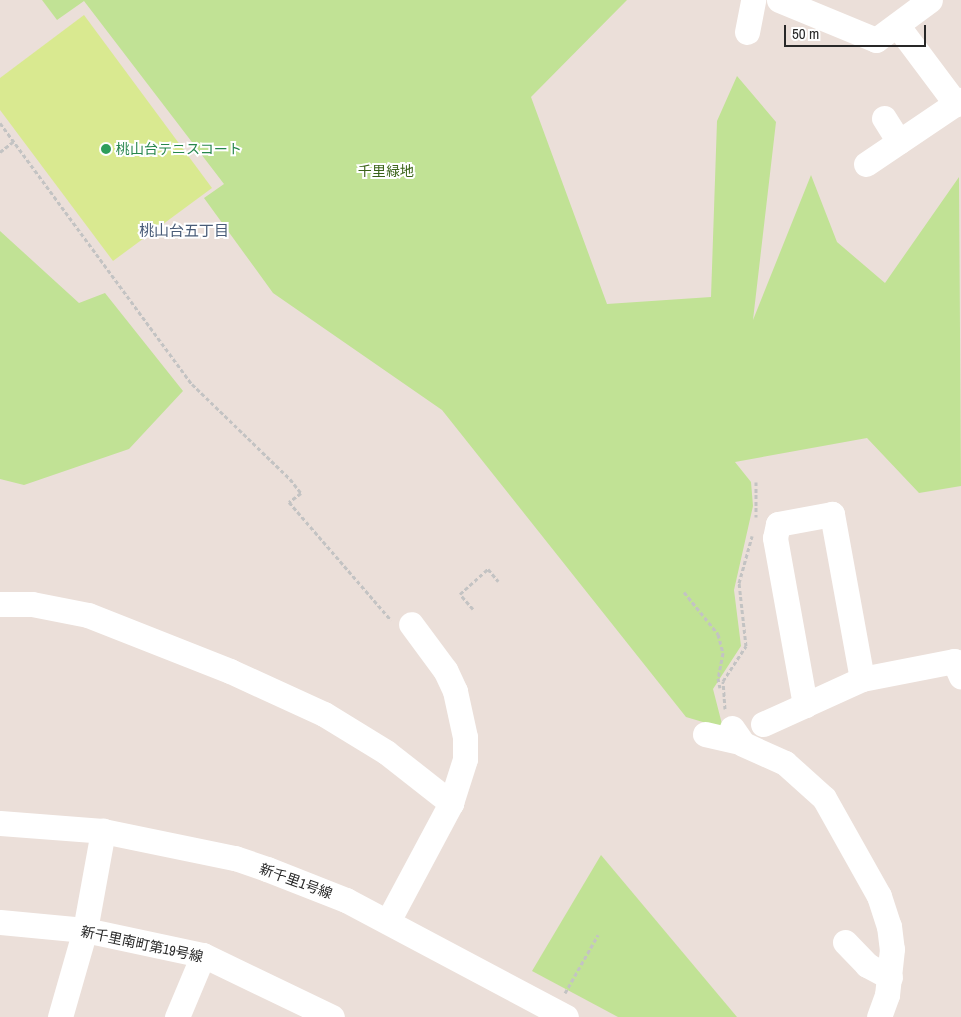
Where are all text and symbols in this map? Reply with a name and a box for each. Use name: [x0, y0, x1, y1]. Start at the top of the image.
scale bar: [786, 15, 928, 47]
text: 50 m: [792, 23, 819, 44]
place label: 桃山台テニスコート: [116, 141, 242, 157]
marker: 桃山台テニスコート: [100, 143, 112, 155]
park label: 千里緑地: [358, 163, 414, 179]
district label: 桃山台五丁目: [139, 222, 229, 240]
street label: 新千里1号線: [257, 860, 335, 902]
street label: 新千里南町第19号線: [79, 923, 205, 965]

